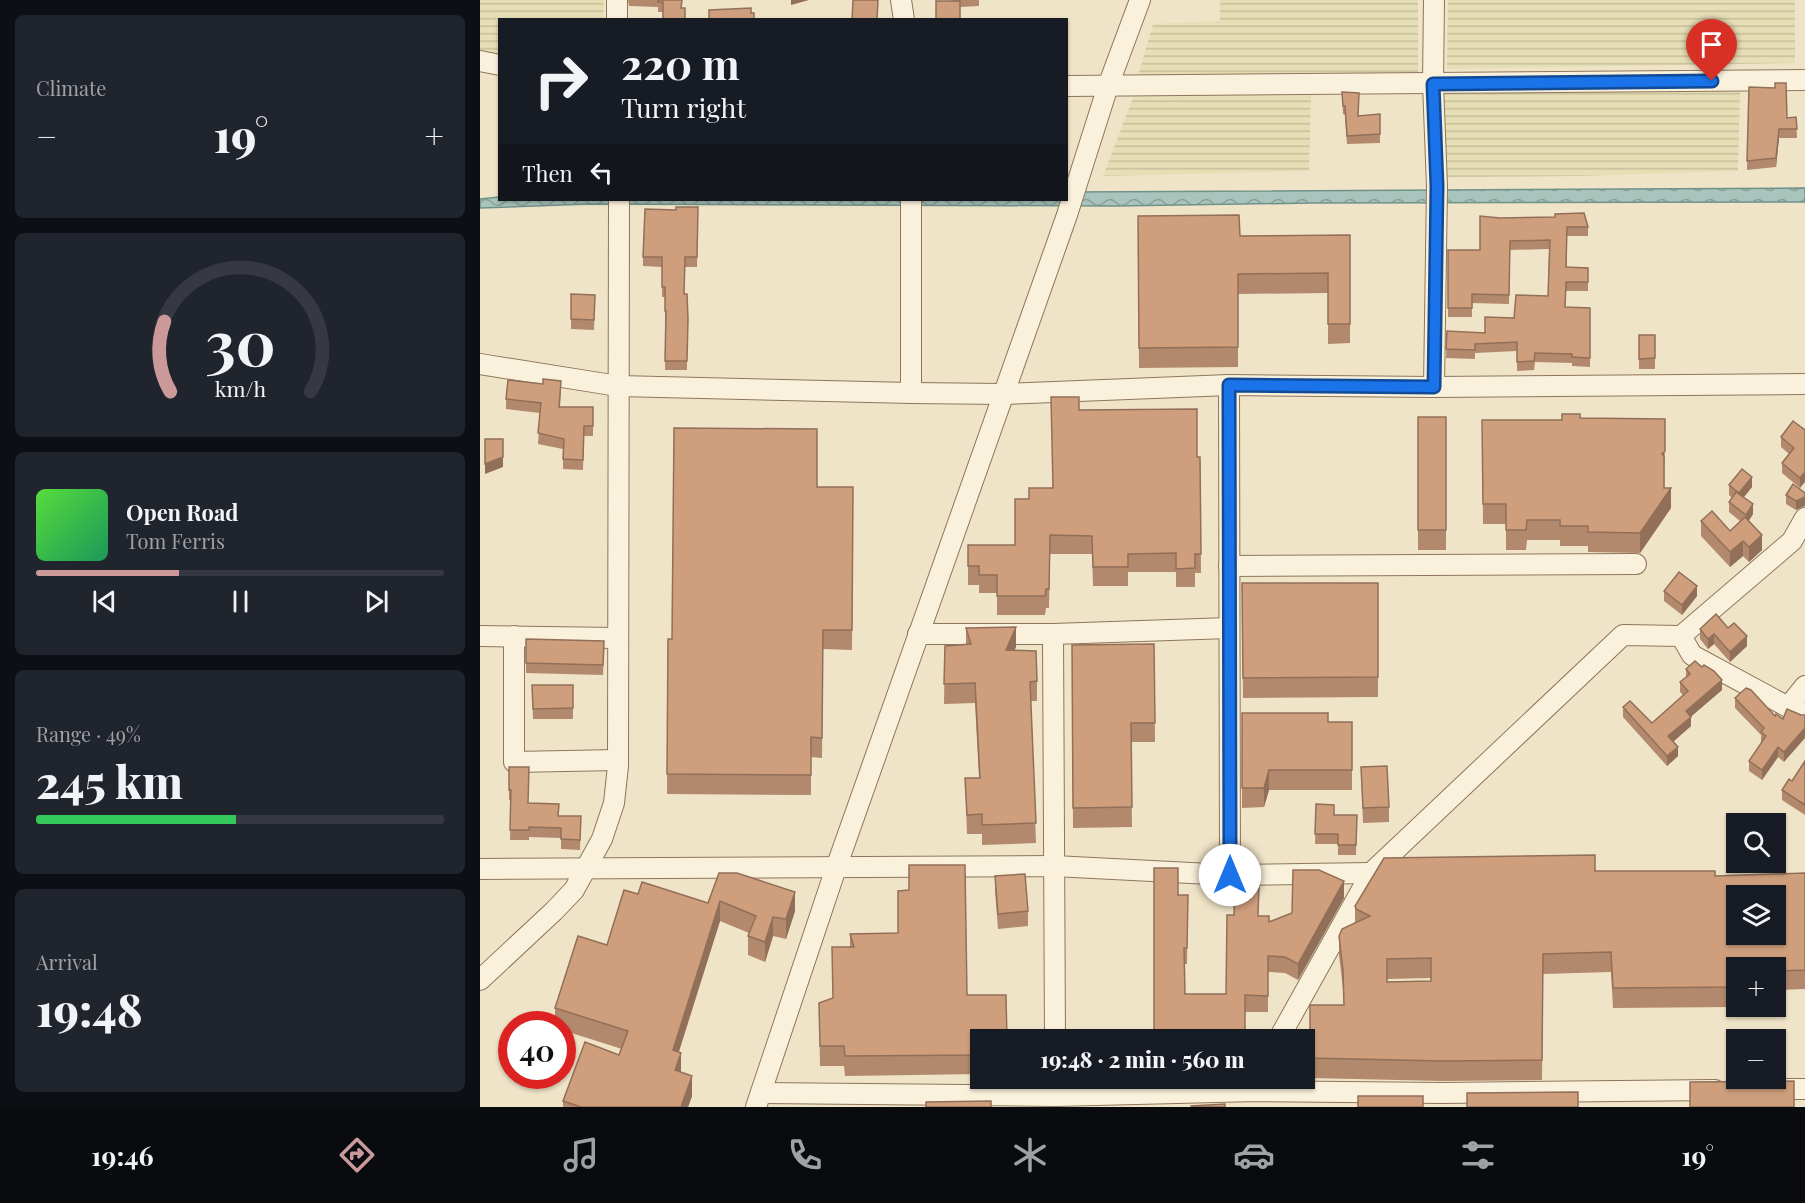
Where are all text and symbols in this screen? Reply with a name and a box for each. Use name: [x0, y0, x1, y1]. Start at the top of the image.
pin: [1686, 19, 1737, 81]
icon: arrive: [1695, 28, 1728, 61]
text: 220 m: [621, 35, 740, 91]
icon: right: [522, 42, 600, 120]
text: Climate: [36, 74, 106, 101]
text: Turn right: [621, 89, 746, 125]
text: 19°: [214, 104, 268, 164]
text: −: [36, 113, 57, 157]
text: +: [425, 113, 444, 157]
icon: left: [585, 156, 618, 189]
text: Then: [522, 158, 573, 188]
text: 30: [205, 298, 275, 382]
text: km/h: [214, 375, 266, 403]
text: Open Road: [126, 497, 238, 527]
text: Tom Ferris: [126, 527, 225, 554]
icon: previous: [88, 585, 121, 618]
icon: pause: [224, 585, 257, 618]
icon: next: [360, 585, 393, 618]
text: Range · 49%: [36, 720, 141, 747]
text: 245 km: [36, 750, 183, 810]
map controls: [1726, 813, 1786, 1089]
button: search: [1726, 813, 1786, 873]
position arrow: [1198, 843, 1262, 907]
button: layers: [1726, 885, 1786, 945]
text: Arrival: [36, 948, 98, 975]
button: +: [1726, 957, 1786, 1017]
text: 19:48: [36, 978, 142, 1038]
speed limit sign: 40: [498, 1011, 576, 1089]
button: −: [1726, 1029, 1786, 1089]
text: 19:48 · 2 min · 560 m: [1040, 1044, 1245, 1074]
icon: directions: [336, 1134, 378, 1176]
icon: music: [560, 1134, 602, 1176]
icon: phone: [784, 1134, 826, 1176]
icon: climate: [1009, 1134, 1051, 1176]
icon: car: [1233, 1134, 1275, 1176]
icon: filters: [1457, 1134, 1499, 1176]
text: 19:46: [91, 1137, 154, 1173]
text: 19°: [1681, 1137, 1714, 1173]

